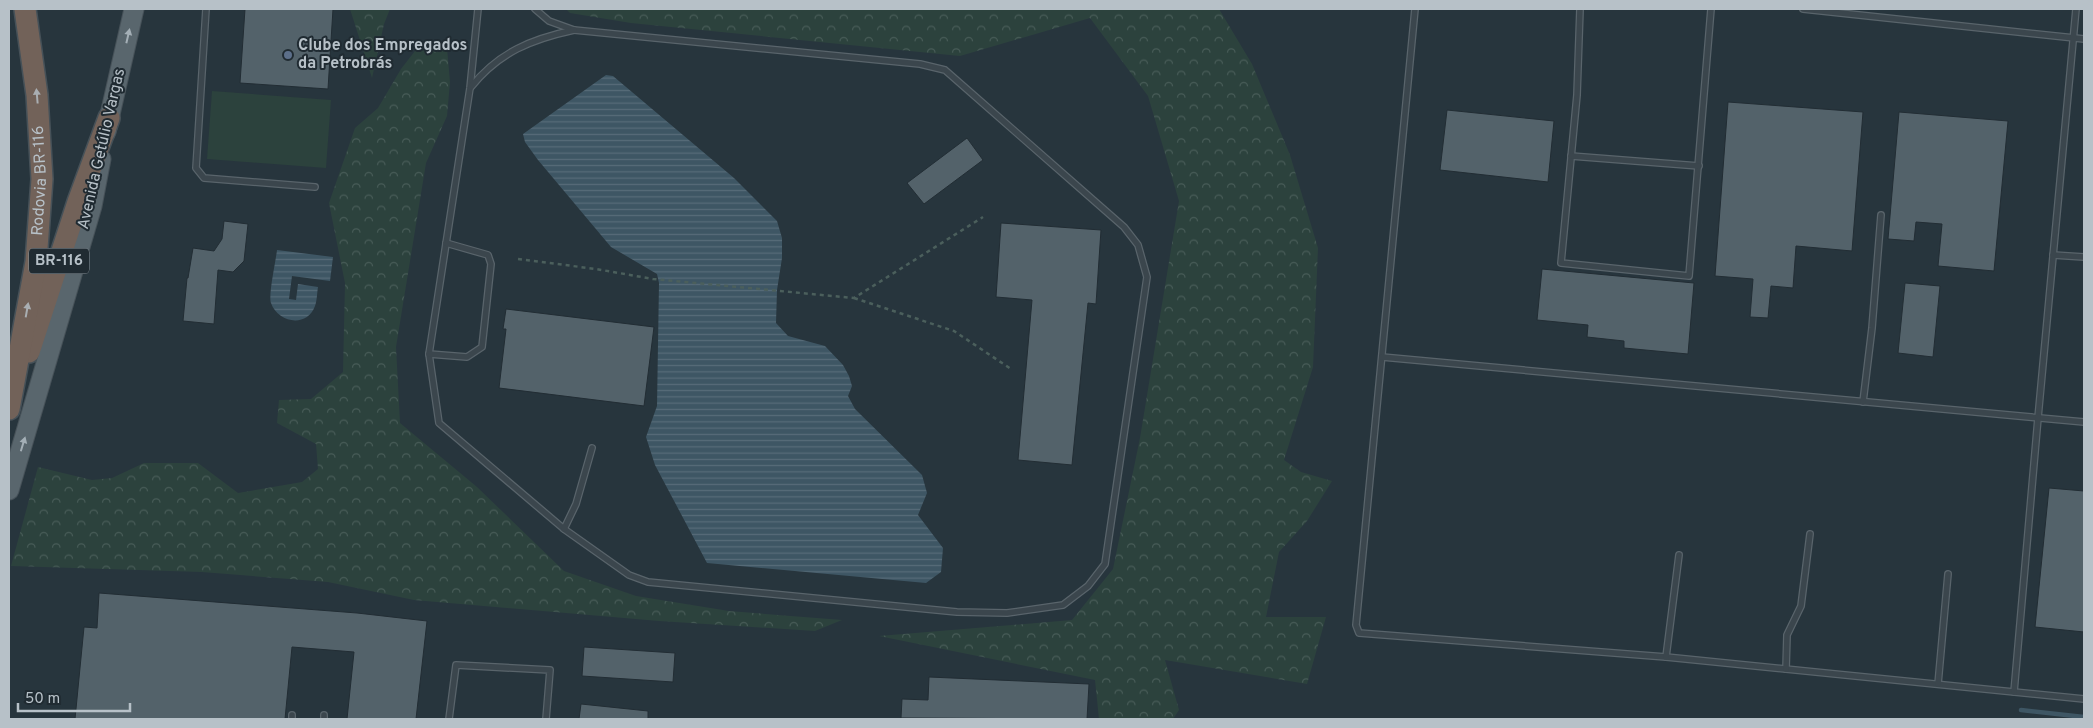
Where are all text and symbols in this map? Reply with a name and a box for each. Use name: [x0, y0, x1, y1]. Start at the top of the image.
one-way arrow: [124, 27, 132, 43]
place label: Clube dos Empregados da Petrobrás: [298, 36, 468, 74]
marker: Clube dos Empregados da Petrobrás: [282, 49, 294, 61]
street label: Avenida Getúlio Vargas: [74, 67, 130, 231]
one-way arrow: [33, 88, 41, 104]
street label: Rodovia BR-116: [28, 125, 52, 237]
road number: BR-116: [29, 248, 89, 274]
one-way arrow: [24, 301, 32, 317]
one-way arrow: [19, 436, 27, 451]
scale bar: [18, 680, 130, 712]
text: 50 m: [25, 690, 60, 709]

